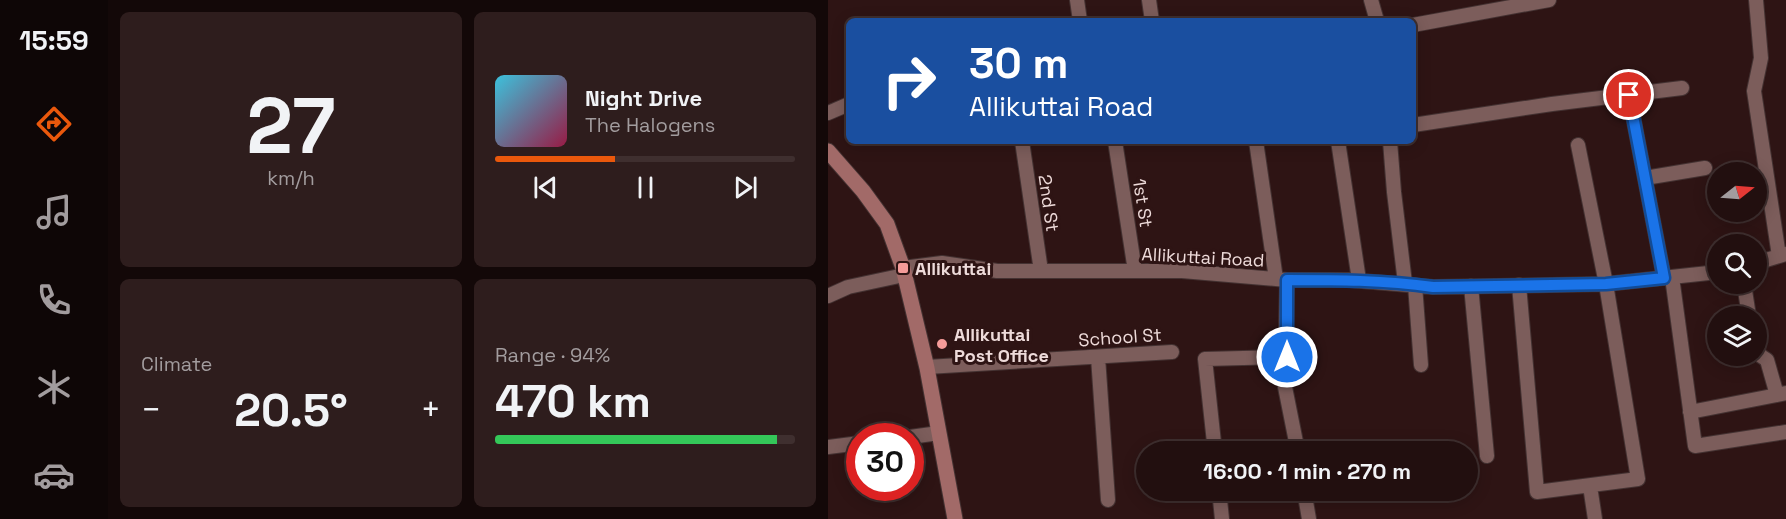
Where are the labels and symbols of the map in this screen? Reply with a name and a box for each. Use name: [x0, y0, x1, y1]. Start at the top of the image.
pin: [1603, 69, 1654, 120]
north arrow: [1707, 162, 1767, 222]
street label: 2nd St: [1034, 173, 1064, 233]
street label: 1st St: [1128, 177, 1158, 229]
street label: Allikuttai Road: [1141, 242, 1265, 272]
place label: Allikuttai: [915, 257, 991, 280]
marker: Allikuttai: [896, 261, 910, 275]
place label: Allikuttai Post Office: [954, 323, 1049, 367]
street label: School St: [1078, 323, 1162, 351]
position arrow: [1255, 325, 1319, 389]
marker: Allikuttai Post Office: [935, 337, 949, 351]
speed limit sign: 30: [846, 423, 924, 501]

